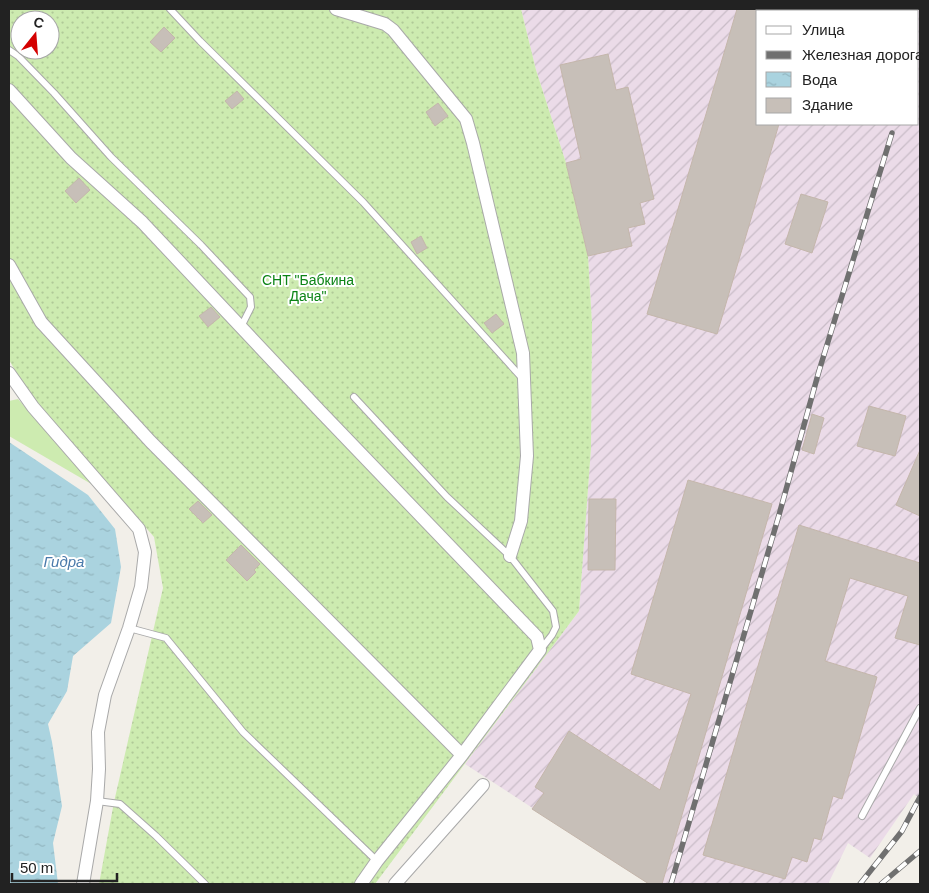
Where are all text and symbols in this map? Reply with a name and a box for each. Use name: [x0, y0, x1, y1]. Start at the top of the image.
north arrow: [10, 10, 60, 60]
legend: [756, 10, 919, 125]
text: С: [32, 13, 46, 32]
text: Улица: [802, 21, 845, 38]
text: Железная дорога: [802, 46, 924, 63]
text: Вода: [802, 71, 838, 88]
text: Здание: [802, 96, 853, 113]
park label: СНТ "Бабкина Дача": [262, 272, 354, 304]
water label: Гидра: [44, 553, 84, 570]
scale bar: [12, 850, 118, 882]
text: 50 m: [20, 859, 53, 876]

